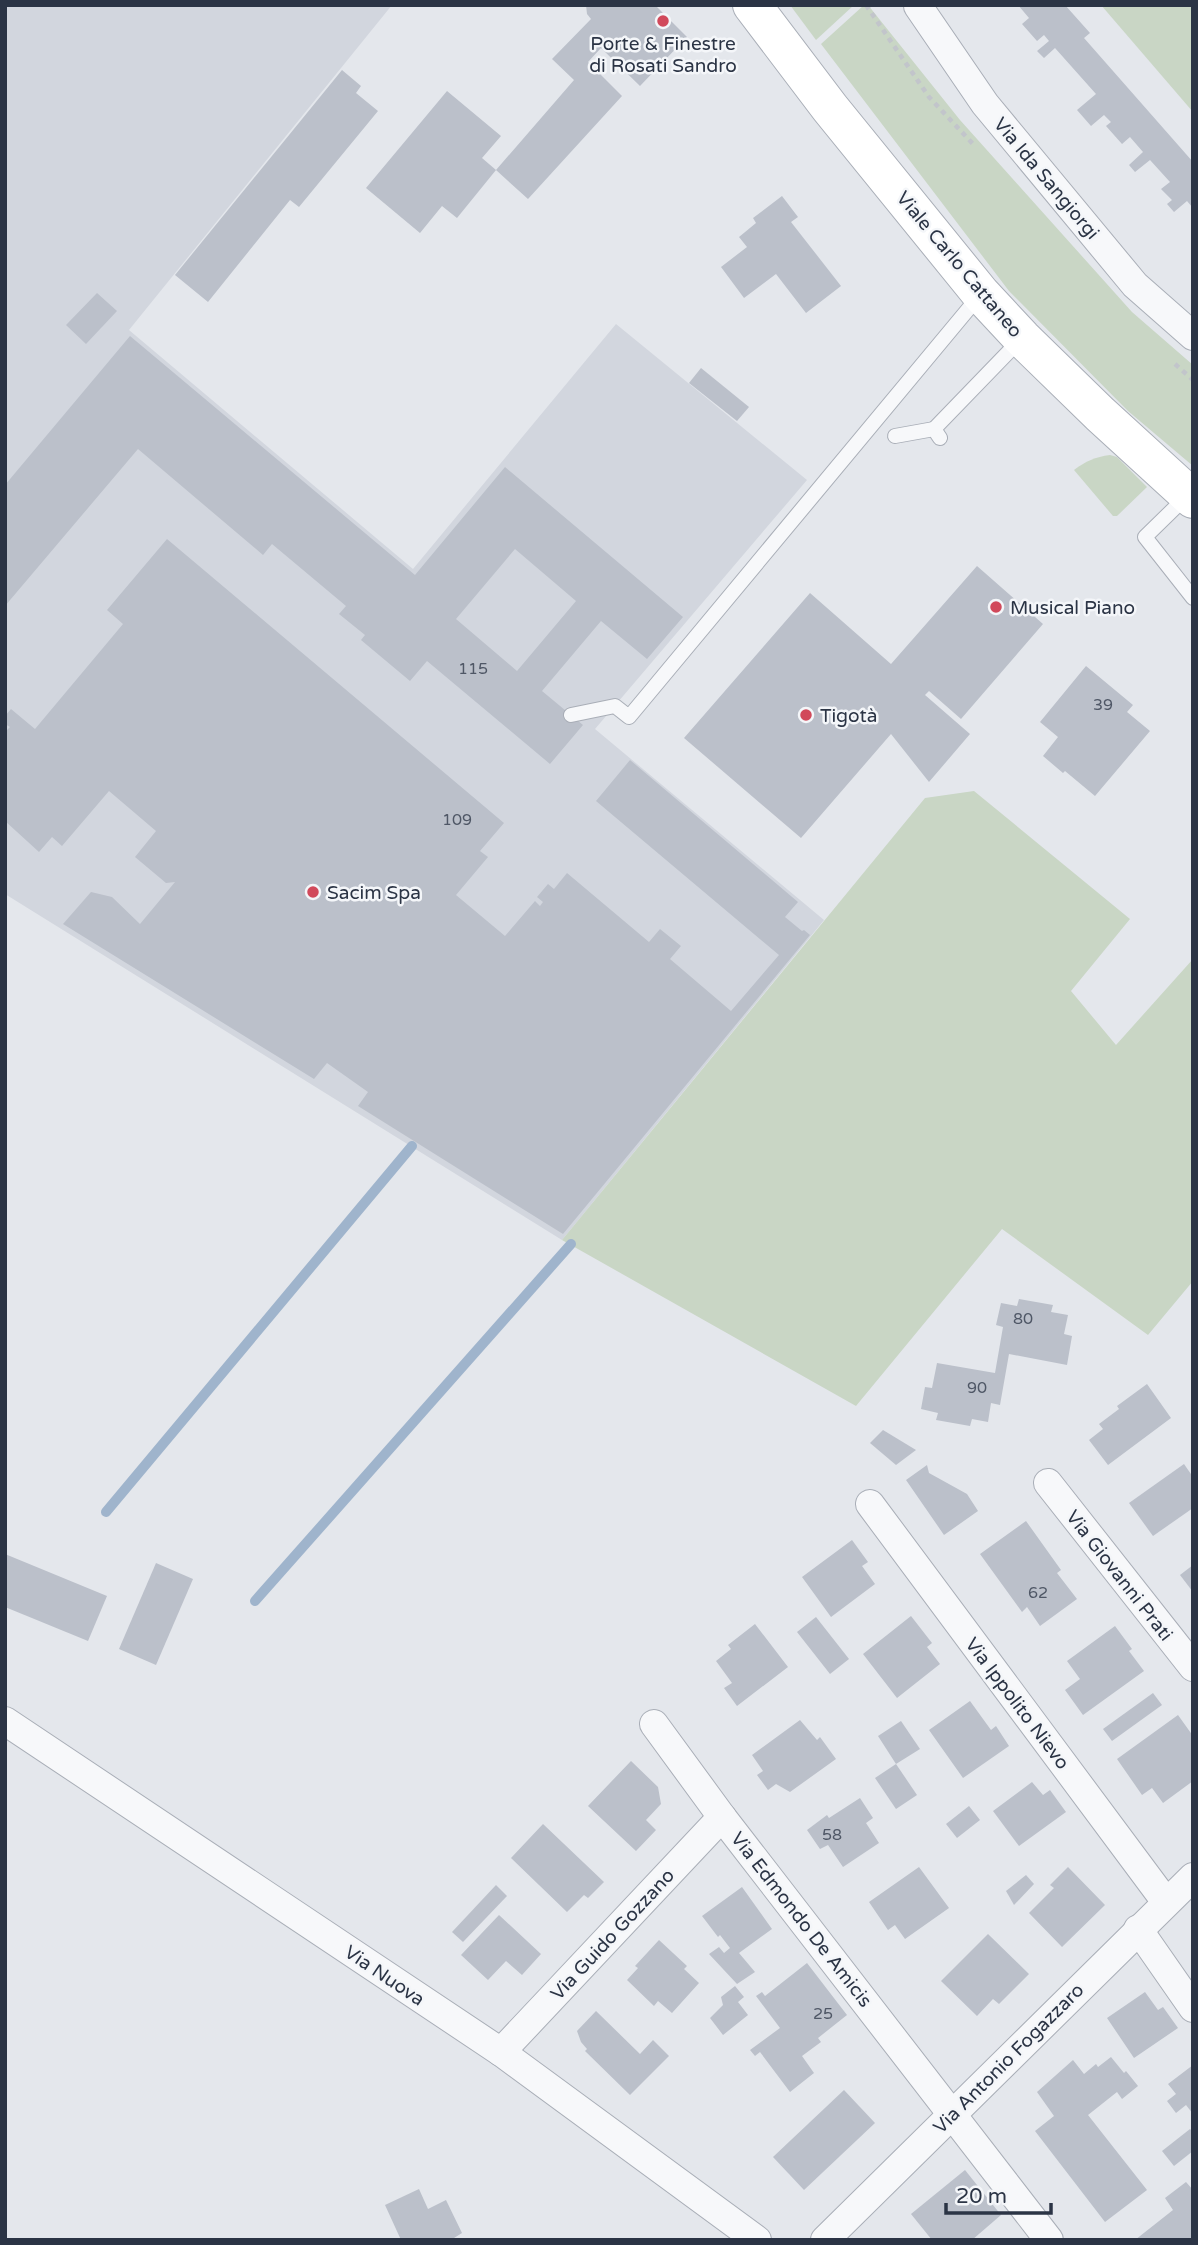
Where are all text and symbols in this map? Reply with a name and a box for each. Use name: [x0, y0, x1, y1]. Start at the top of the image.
marker: Porte & Finestre di Rosati Sandro: [655, 13, 671, 29]
place label: Porte & Finestre di Rosati Sandro: [589, 33, 737, 77]
street label: Via Ida Sangiorgi: [989, 113, 1104, 244]
street label: Viale Carlo Cattaneo: [892, 187, 1027, 342]
place label: Musical Piano: [1010, 597, 1135, 619]
marker: Musical Piano: [988, 599, 1004, 615]
house number: 115: [458, 659, 488, 679]
house number: 39: [1093, 695, 1113, 715]
place label: Tigotà: [820, 705, 878, 727]
marker: Tigotà: [798, 707, 814, 723]
house number: 109: [442, 810, 472, 830]
place label: Sacim Spa: [327, 882, 421, 904]
marker: Sacim Spa: [305, 884, 321, 900]
house number: 80: [1013, 1309, 1033, 1329]
house number: 90: [967, 1378, 987, 1398]
street label: Via Giovanni Prati: [1061, 1506, 1177, 1645]
house number: 62: [1028, 1583, 1048, 1603]
street label: Via Ippolito Nievo: [961, 1633, 1074, 1774]
house number: 58: [822, 1825, 842, 1845]
street label: Via Edmondo De Amicis: [726, 1828, 876, 2012]
street label: Via Guido Gozzano: [546, 1865, 679, 2005]
street label: Via Nuova: [340, 1941, 429, 2011]
street label: Via Antonio Fogazzaro: [929, 1979, 1088, 2138]
house number: 25: [813, 2004, 833, 2024]
scale bar: [946, 2172, 1051, 2216]
text: 20 m: [956, 2184, 1007, 2209]

